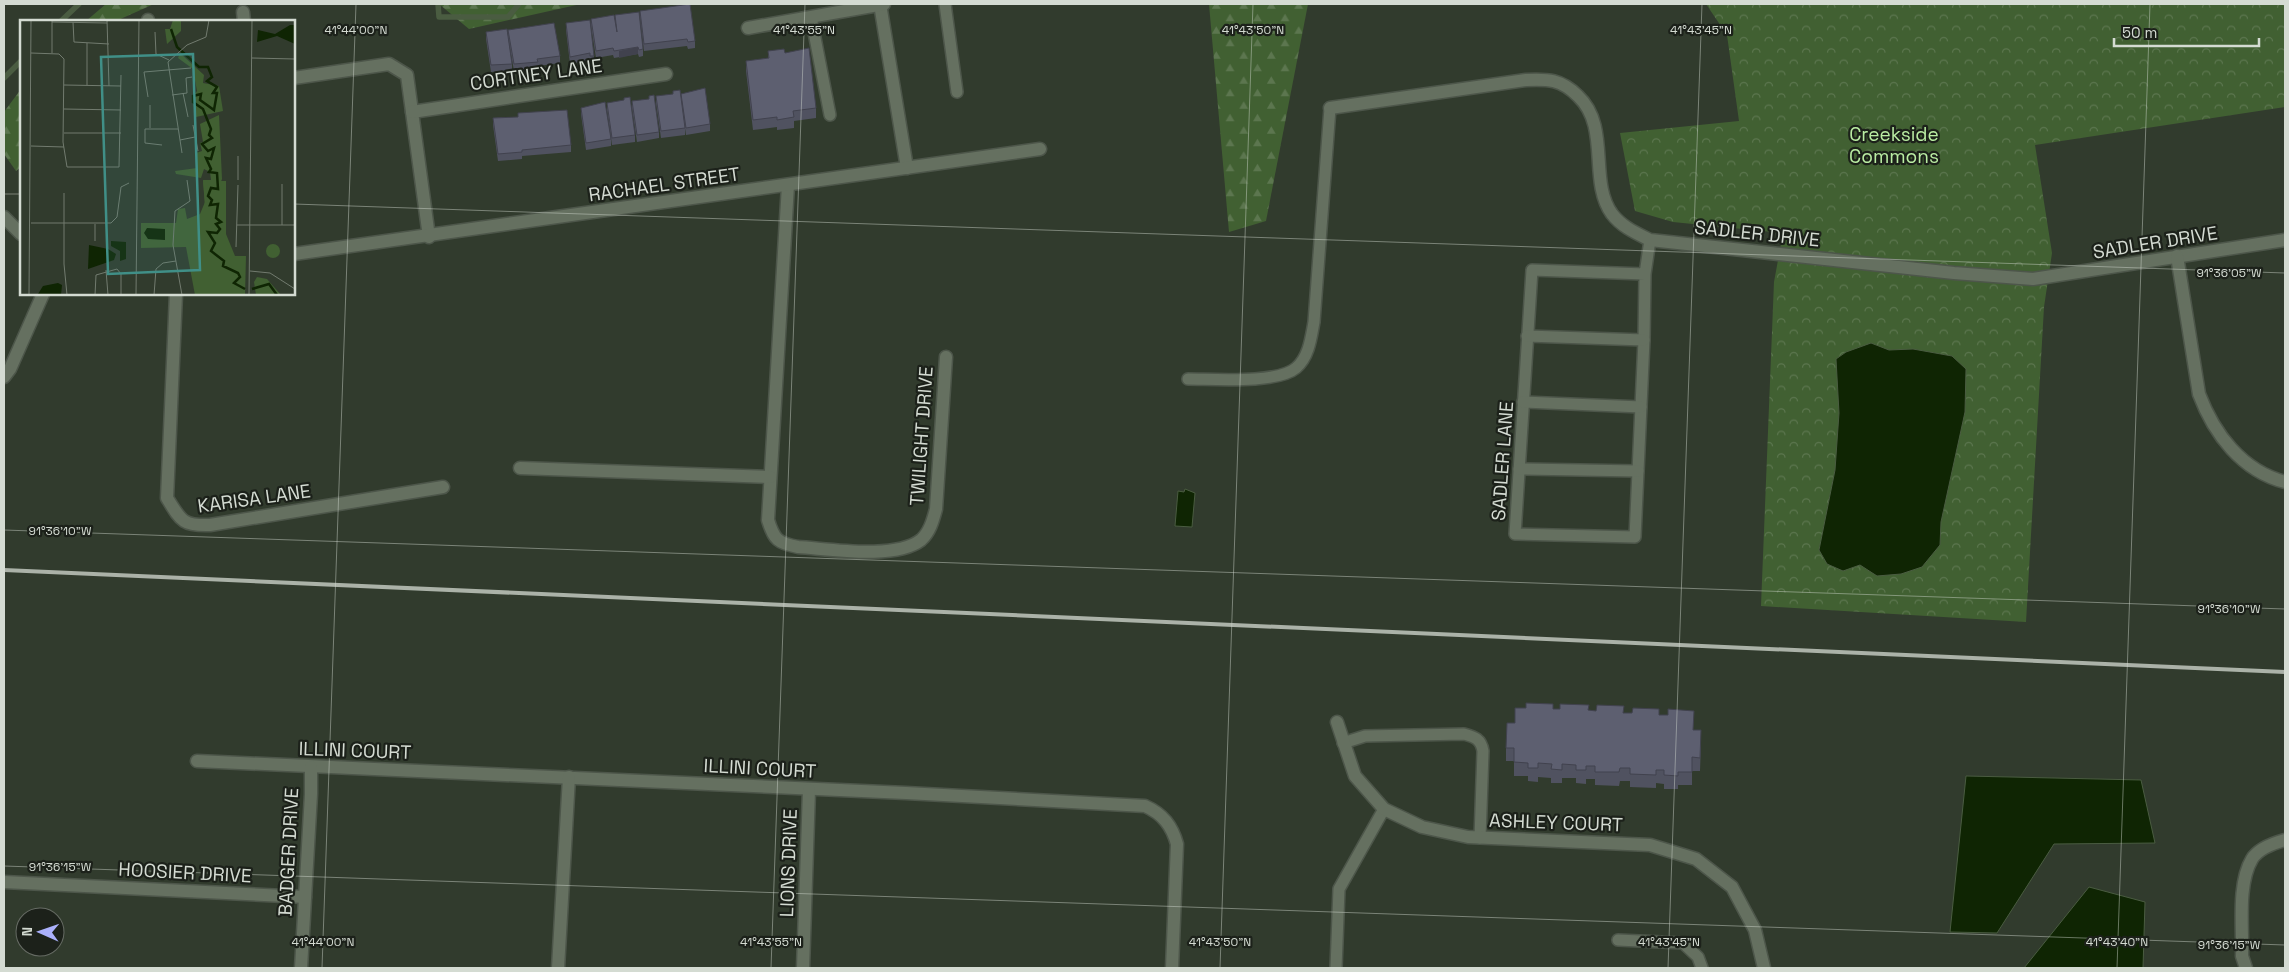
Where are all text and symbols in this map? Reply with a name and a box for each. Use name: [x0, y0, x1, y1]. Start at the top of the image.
scale bar: [2114, 15, 2259, 47]
inset map: [20, 20, 295, 295]
text: 41°44'00"N: [325, 22, 387, 38]
text: 41°43'55"N: [773, 22, 835, 38]
text: 41°43'50"N: [1222, 22, 1284, 38]
text: 41°43'45"N: [1670, 22, 1732, 38]
text: 50 m: [2122, 23, 2157, 42]
street label: CORTNEY LANE: [468, 53, 604, 96]
park label: Creekside Commons: [1849, 122, 1939, 169]
street label: RACHAEL STREET: [587, 161, 741, 207]
street label: SADLER DRIVE: [1693, 214, 1821, 253]
street label: SADLER DRIVE: [2091, 220, 2219, 265]
text: 91°36'05"W: [2196, 265, 2262, 281]
street label: TWILIGHT DRIVE: [904, 365, 939, 507]
street label: SADLER LANE: [1486, 400, 1519, 522]
street label: KARISA LANE: [196, 478, 312, 519]
text: 91°36'10"W: [29, 523, 92, 539]
text: 91°36'10"W: [2198, 601, 2261, 617]
street label: ILLINI COURT: [298, 736, 412, 765]
street label: ILLINI COURT: [703, 753, 817, 784]
street label: BADGER DRIVE: [273, 787, 304, 917]
street label: LIONS DRIVE: [774, 808, 803, 918]
street label: ASHLEY COURT: [1489, 808, 1623, 837]
street label: HOOSIER DRIVE: [118, 857, 252, 888]
text: 91°36'15"W: [29, 859, 92, 875]
north arrow: [15, 907, 65, 957]
text: N: [18, 927, 36, 937]
text: 41°44'00"N: [292, 934, 354, 950]
text: 41°43'55"N: [740, 934, 802, 950]
text: 41°43'50"N: [1189, 934, 1251, 950]
text: 41°43'45"N: [1638, 934, 1700, 950]
text: 41°43'40"N: [2086, 934, 2148, 950]
text: 91°36'15"W: [2198, 937, 2261, 953]

